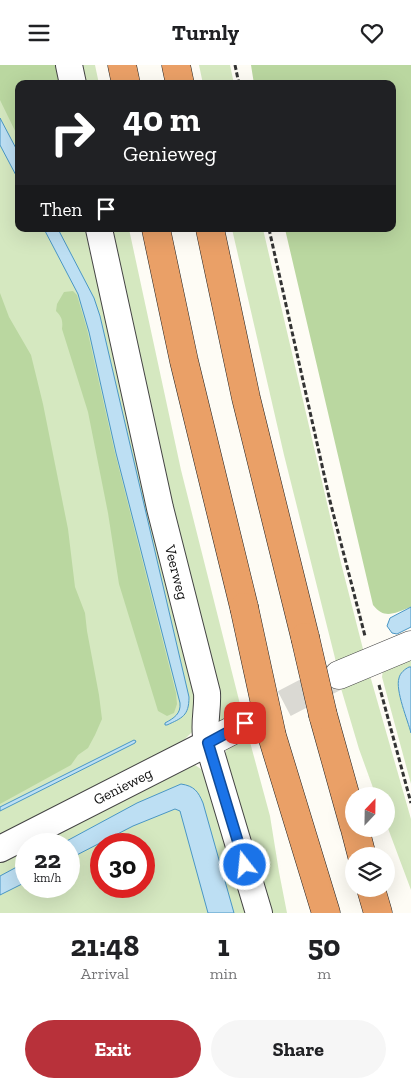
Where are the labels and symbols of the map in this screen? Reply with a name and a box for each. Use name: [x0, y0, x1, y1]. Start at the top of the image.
street label: Veerweg: [161, 542, 192, 602]
pin: [224, 702, 266, 744]
street label: Genieweg: [90, 764, 155, 809]
north arrow: [345, 787, 395, 837]
speed limit sign: 30: [90, 833, 155, 898]
position arrow: [218, 838, 270, 890]

